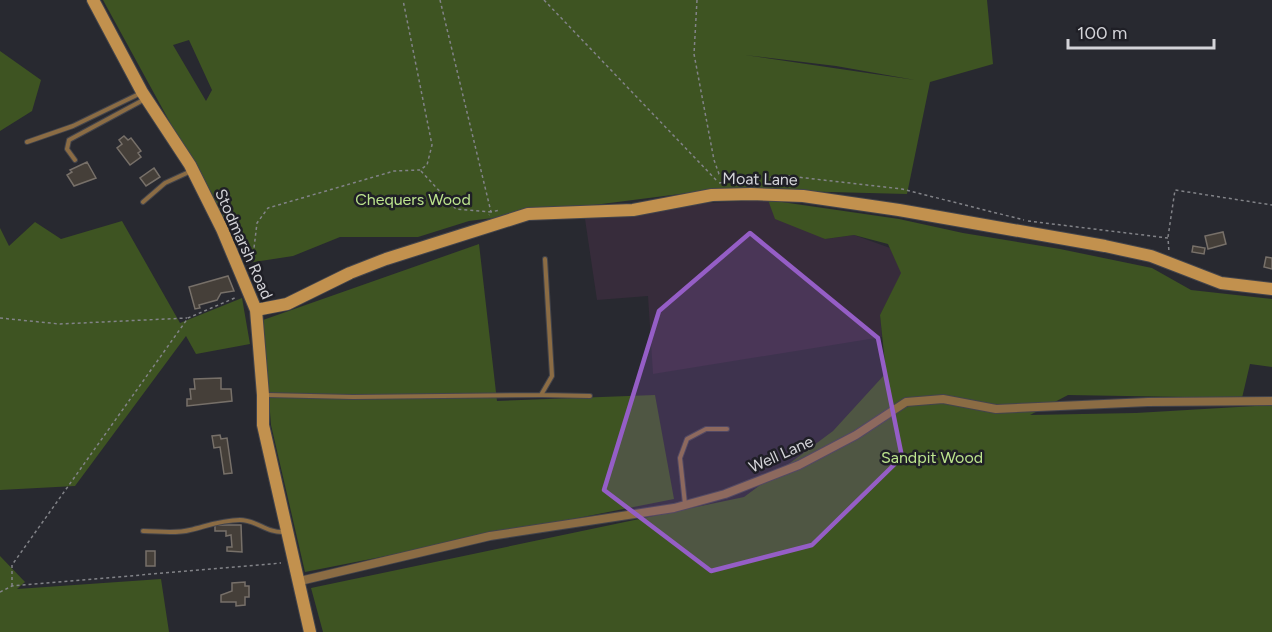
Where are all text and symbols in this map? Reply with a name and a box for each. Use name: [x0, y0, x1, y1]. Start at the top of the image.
scale bar: [1068, 12, 1214, 50]
text: 100 m: [1077, 22, 1127, 44]
street label: Moat Lane: [722, 169, 798, 189]
street label: Stodmarsh Road: [211, 186, 277, 302]
park label: Chequers Wood: [355, 190, 471, 209]
street label: Well Lane: [746, 431, 816, 477]
park label: Sandpit Wood: [881, 448, 983, 467]

